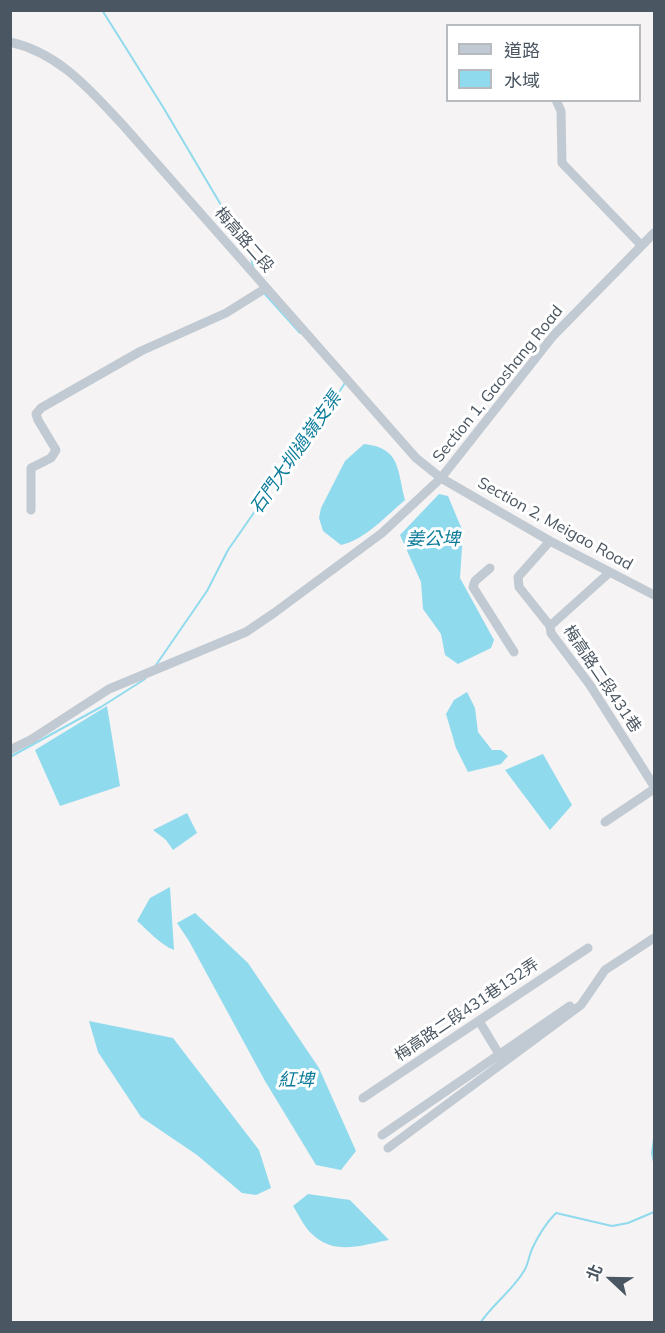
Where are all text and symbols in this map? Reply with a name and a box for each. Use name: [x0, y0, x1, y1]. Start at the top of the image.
legend: [446, 24, 641, 102]
text: 道路: [504, 39, 540, 62]
text: 水域: [504, 69, 540, 92]
street label: 梅高路二段: [211, 204, 277, 276]
street label: Section 1, Gaoshang Road: [429, 302, 567, 466]
water label: 石門大圳過嶺支渠: [246, 388, 346, 518]
street label: Section 2, Meigao Road: [474, 473, 636, 575]
water label: 姜公埤: [406, 529, 460, 551]
street label: 梅高路二段431巷: [559, 622, 645, 736]
street label: 梅高路二段431巷132弄: [391, 955, 543, 1065]
water label: 紅埤: [278, 1070, 314, 1092]
north arrow: [581, 1249, 641, 1309]
text: 北: [582, 1261, 607, 1283]

